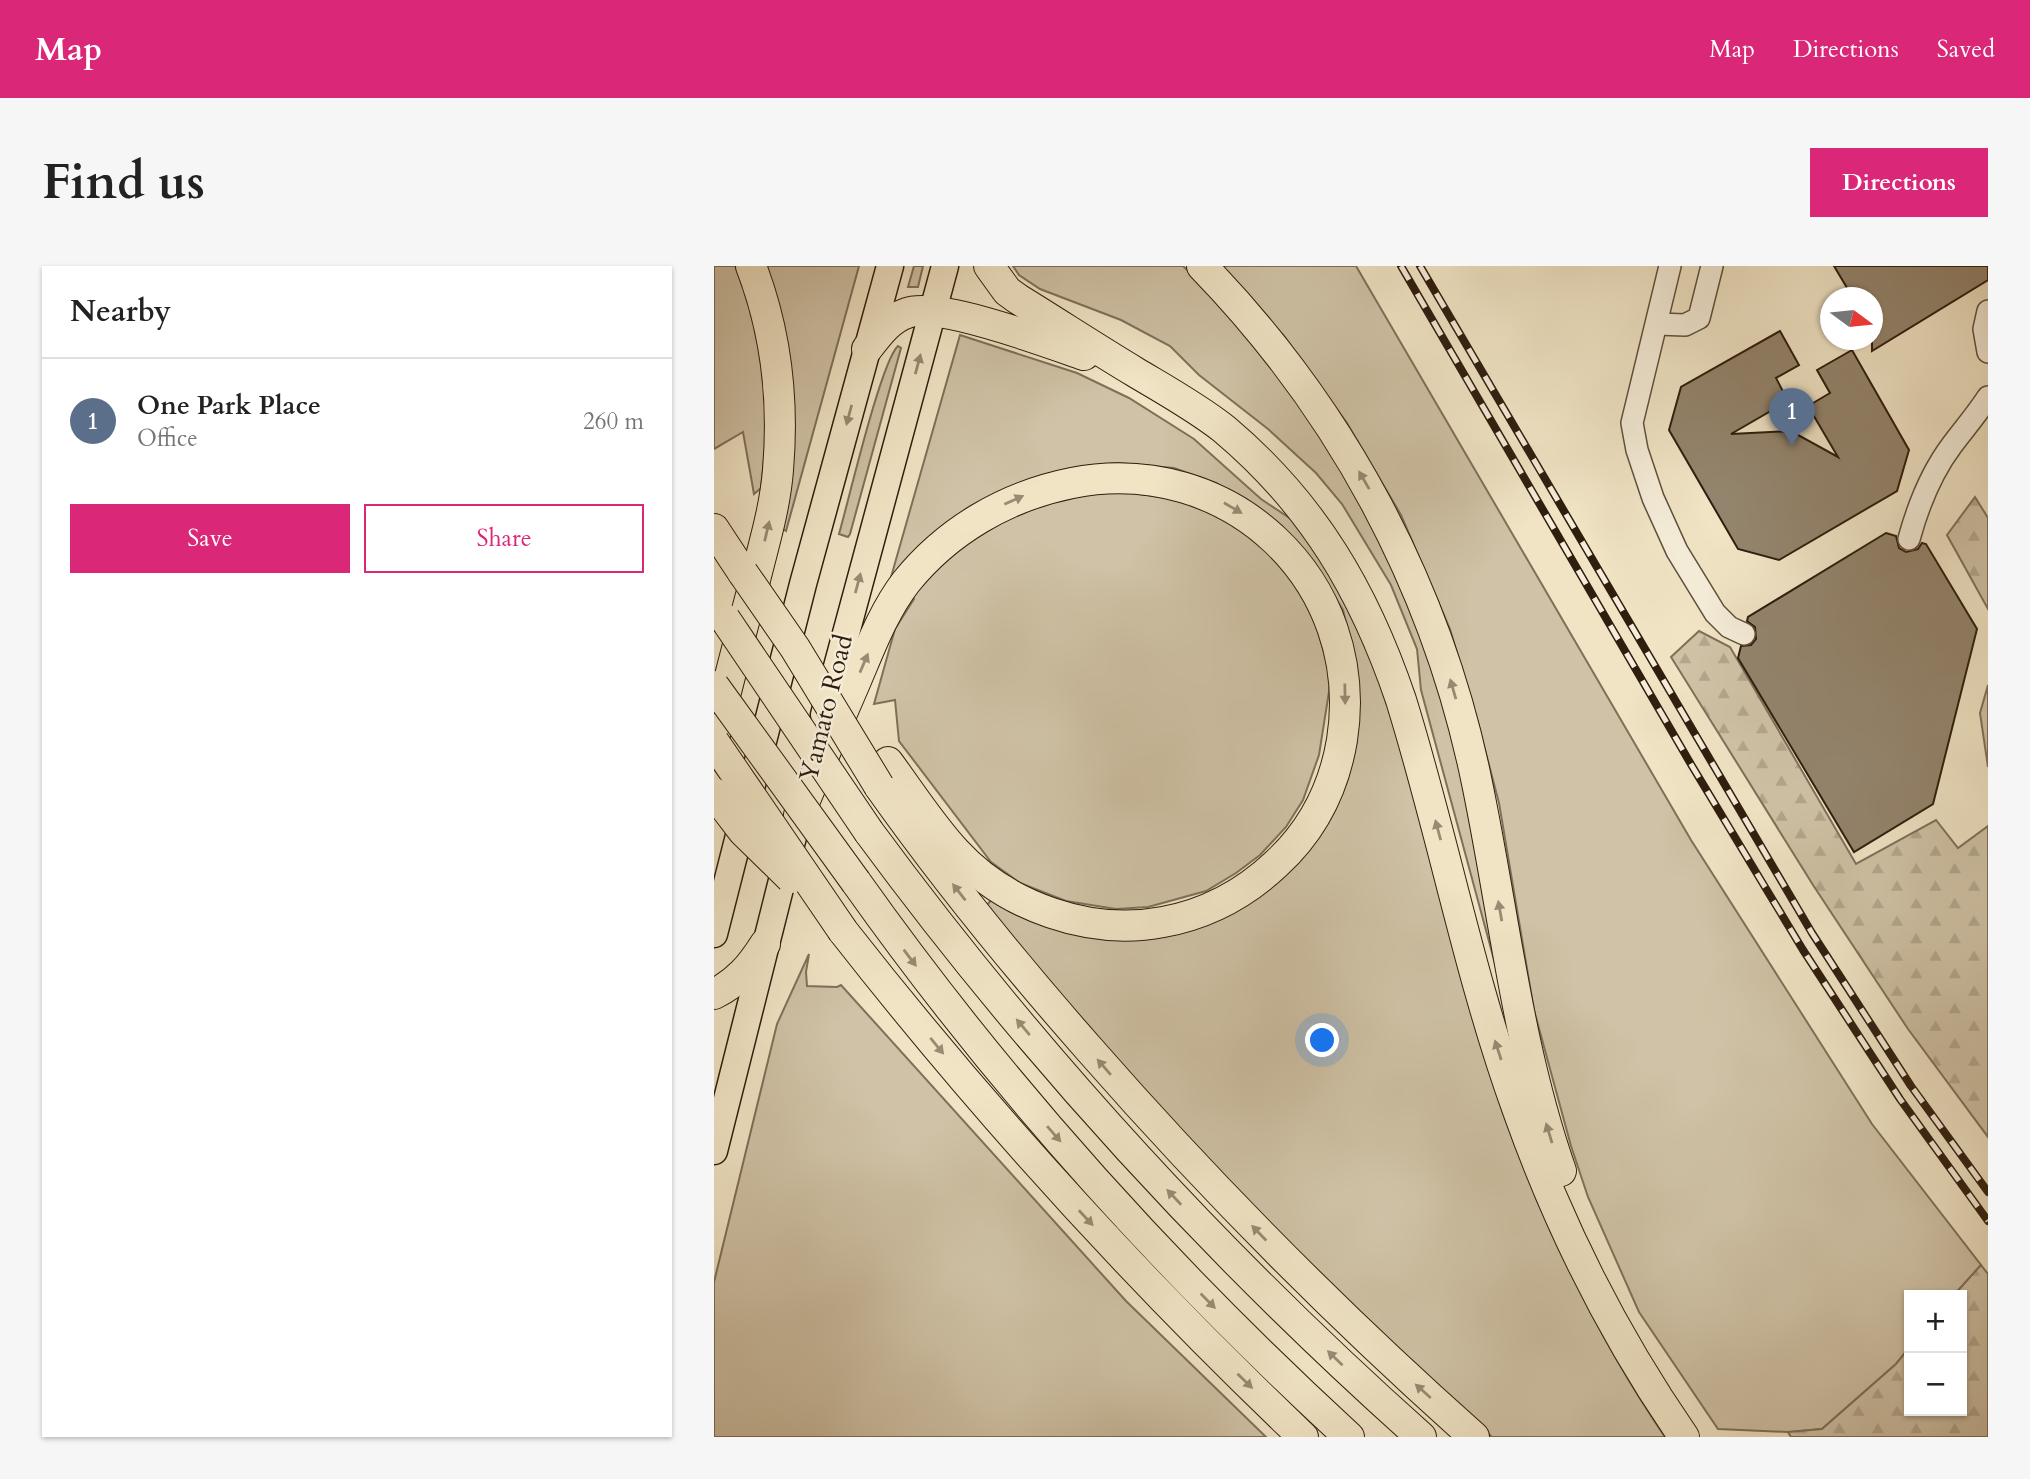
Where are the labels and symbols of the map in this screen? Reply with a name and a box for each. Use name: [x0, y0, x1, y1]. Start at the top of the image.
north arrow: [1820, 287, 1883, 350]
one-way arrow: [914, 353, 924, 374]
pin: 1: [1769, 388, 1815, 446]
one-way arrow: [844, 405, 854, 426]
one-way arrow: [1358, 471, 1370, 490]
one-way arrow: [1003, 494, 1024, 505]
one-way arrow: [1223, 502, 1242, 514]
one-way arrow: [762, 520, 773, 542]
one-way arrow: [854, 572, 864, 593]
street label: Yamato Road: [791, 631, 861, 785]
one-way arrow: [859, 652, 870, 673]
one-way arrow: [1448, 678, 1458, 699]
one-way arrow: [1339, 684, 1351, 706]
one-way arrow: [1432, 819, 1442, 840]
one-way arrow: [952, 883, 967, 901]
one-way arrow: [1494, 900, 1505, 922]
one-way arrow: [902, 949, 916, 967]
one-way arrow: [1016, 1018, 1031, 1035]
your location: [1305, 1023, 1339, 1057]
one-way arrow: [929, 1038, 944, 1055]
one-way arrow: [1492, 1039, 1503, 1060]
one-way arrow: [1097, 1058, 1113, 1075]
one-way arrow: [1543, 1123, 1553, 1144]
one-way arrow: [1046, 1125, 1062, 1143]
one-way arrow: [1166, 1189, 1182, 1206]
one-way arrow: [1078, 1209, 1094, 1227]
one-way arrow: [1252, 1225, 1268, 1242]
one-way arrow: [1199, 1293, 1216, 1310]
one-way arrow: [1327, 1350, 1344, 1366]
one-way arrow: [1236, 1372, 1252, 1389]
one-way arrow: [1415, 1384, 1432, 1400]

